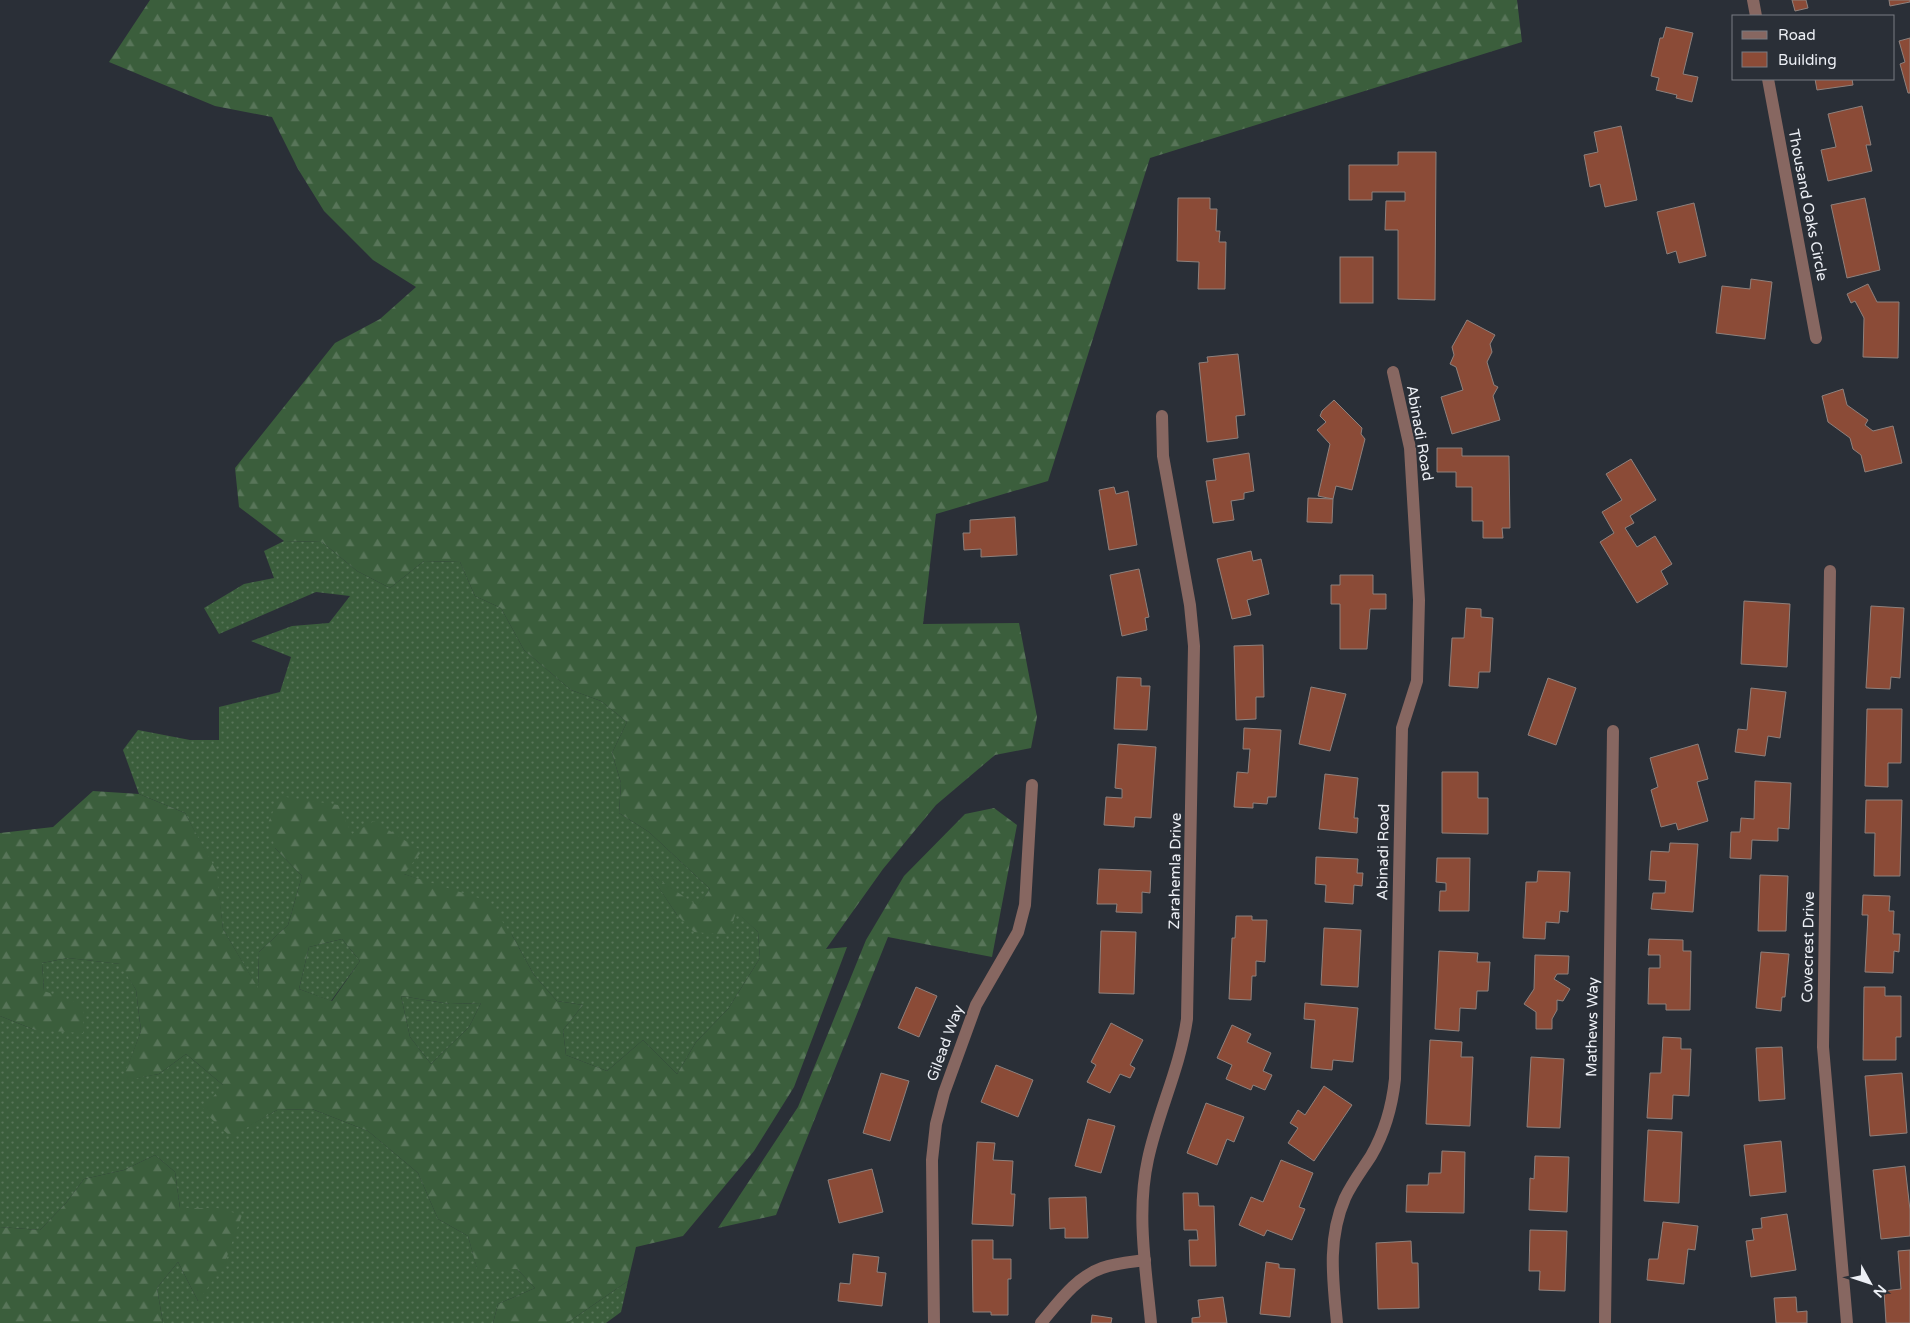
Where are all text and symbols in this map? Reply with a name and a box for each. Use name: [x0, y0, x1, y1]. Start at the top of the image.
legend: [1732, 15, 1895, 80]
text: Road: [1778, 26, 1816, 44]
text: Building: [1778, 51, 1837, 69]
street label: Thousand Oaks Circle: [1784, 128, 1832, 282]
street label: Abinadi Road: [1403, 384, 1437, 482]
street label: Abinadi Road: [1373, 804, 1393, 900]
street label: Zarahemla Drive: [1165, 813, 1185, 929]
street label: Covecrest Drive: [1798, 891, 1818, 1003]
street label: Mathews Way: [1582, 977, 1602, 1077]
street label: Gilead Way: [923, 1002, 967, 1084]
north arrow: [1845, 1258, 1895, 1308]
text: N: [1869, 1281, 1890, 1301]

